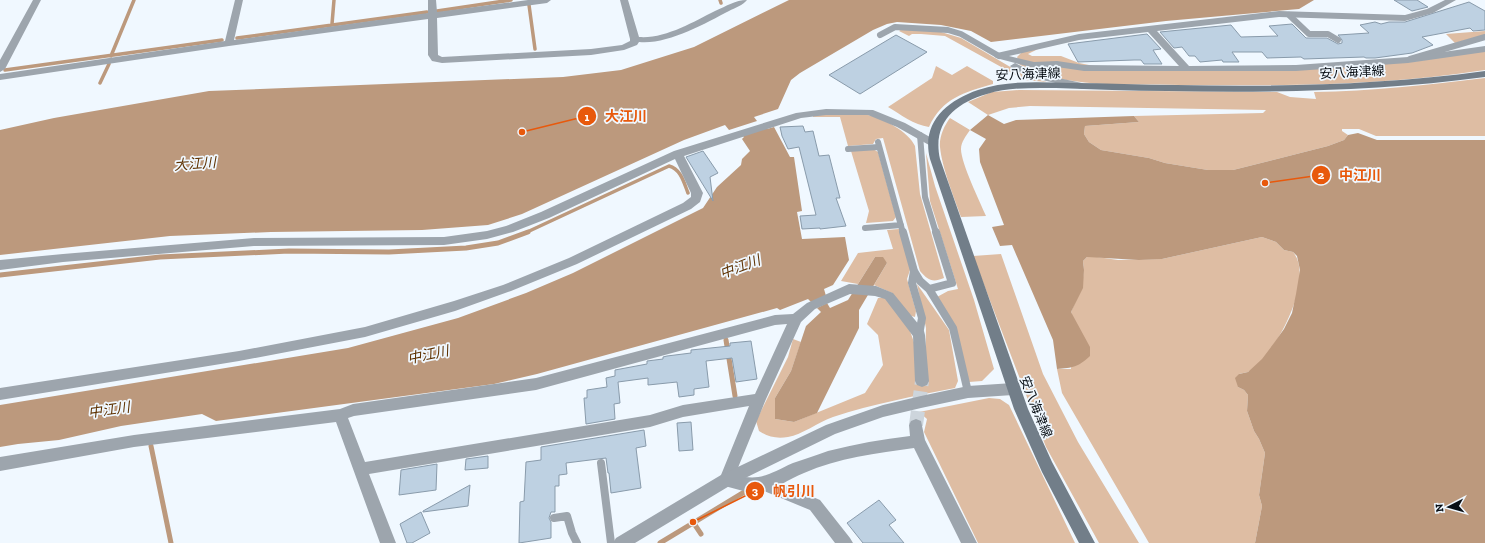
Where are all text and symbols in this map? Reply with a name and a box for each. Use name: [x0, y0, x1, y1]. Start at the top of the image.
street label: 安八海津線: [1319, 63, 1385, 81]
street label: 安八海津線: [995, 65, 1061, 83]
callout: 大江川: [577, 103, 655, 129]
text: 大江川: [605, 108, 647, 125]
text: 1: [585, 110, 590, 124]
water label: 大江川: [173, 154, 219, 174]
callout: 中江川: [1311, 162, 1389, 188]
text: 中江川: [1339, 167, 1381, 184]
text: 2: [1318, 168, 1325, 182]
water label: 中江川: [717, 251, 765, 282]
water label: 中江川: [406, 342, 452, 368]
street label: 安八海津線: [1017, 374, 1055, 440]
water label: 中江川: [87, 398, 133, 421]
callout: 帆引川: [745, 478, 823, 504]
text: 帆引川: [773, 483, 815, 500]
text: 3: [752, 484, 759, 498]
north arrow: [1429, 487, 1469, 527]
text: N: [1433, 503, 1446, 513]

